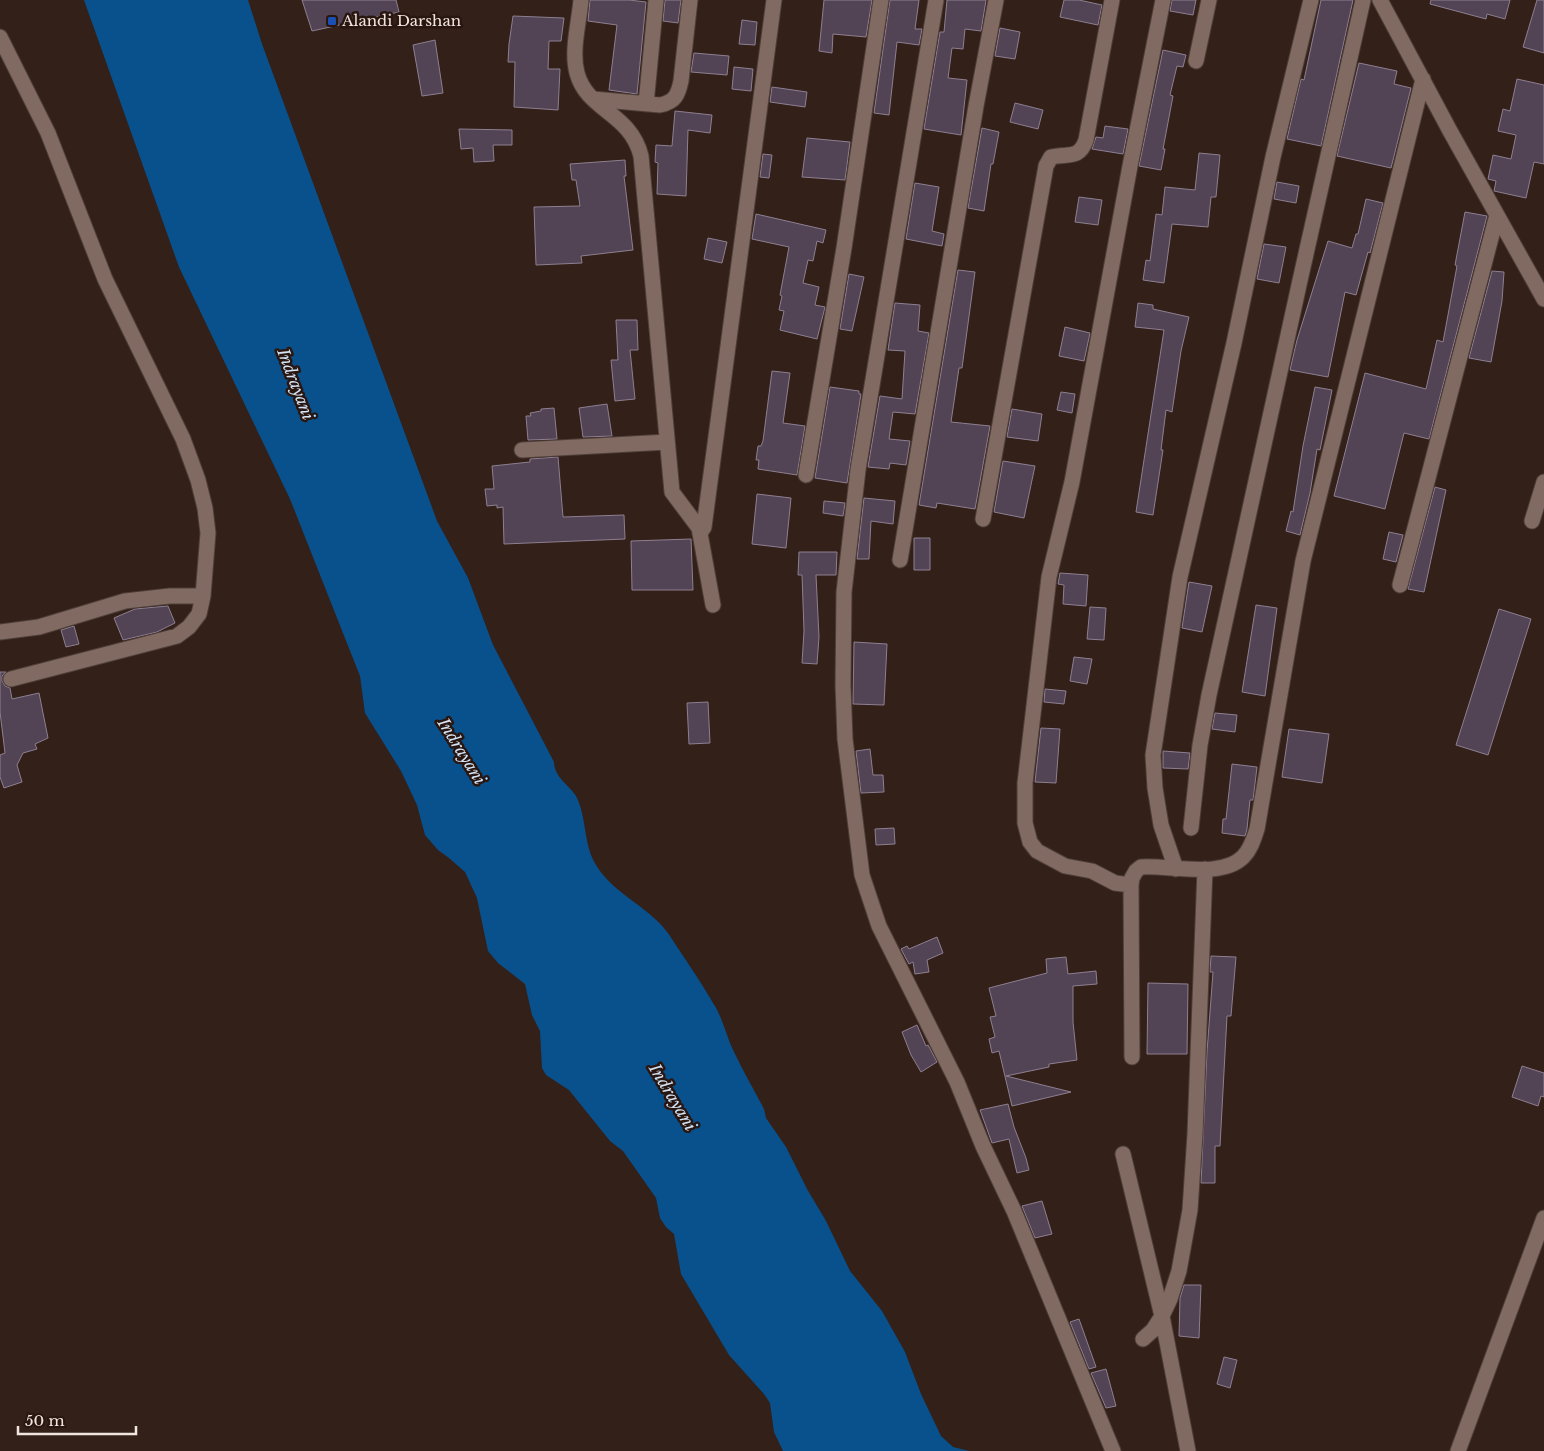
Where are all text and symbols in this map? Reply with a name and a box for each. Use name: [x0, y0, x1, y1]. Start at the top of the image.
place label: Alandi Darshan: [341, 11, 461, 30]
marker: Alandi Darshan: [326, 15, 338, 27]
water label: Indrayani: [273, 345, 319, 423]
water label: Indrayani: [433, 713, 491, 788]
water label: Indrayani: [645, 1059, 701, 1135]
scale bar: [18, 1404, 135, 1436]
text: 50 m: [25, 1411, 65, 1430]

